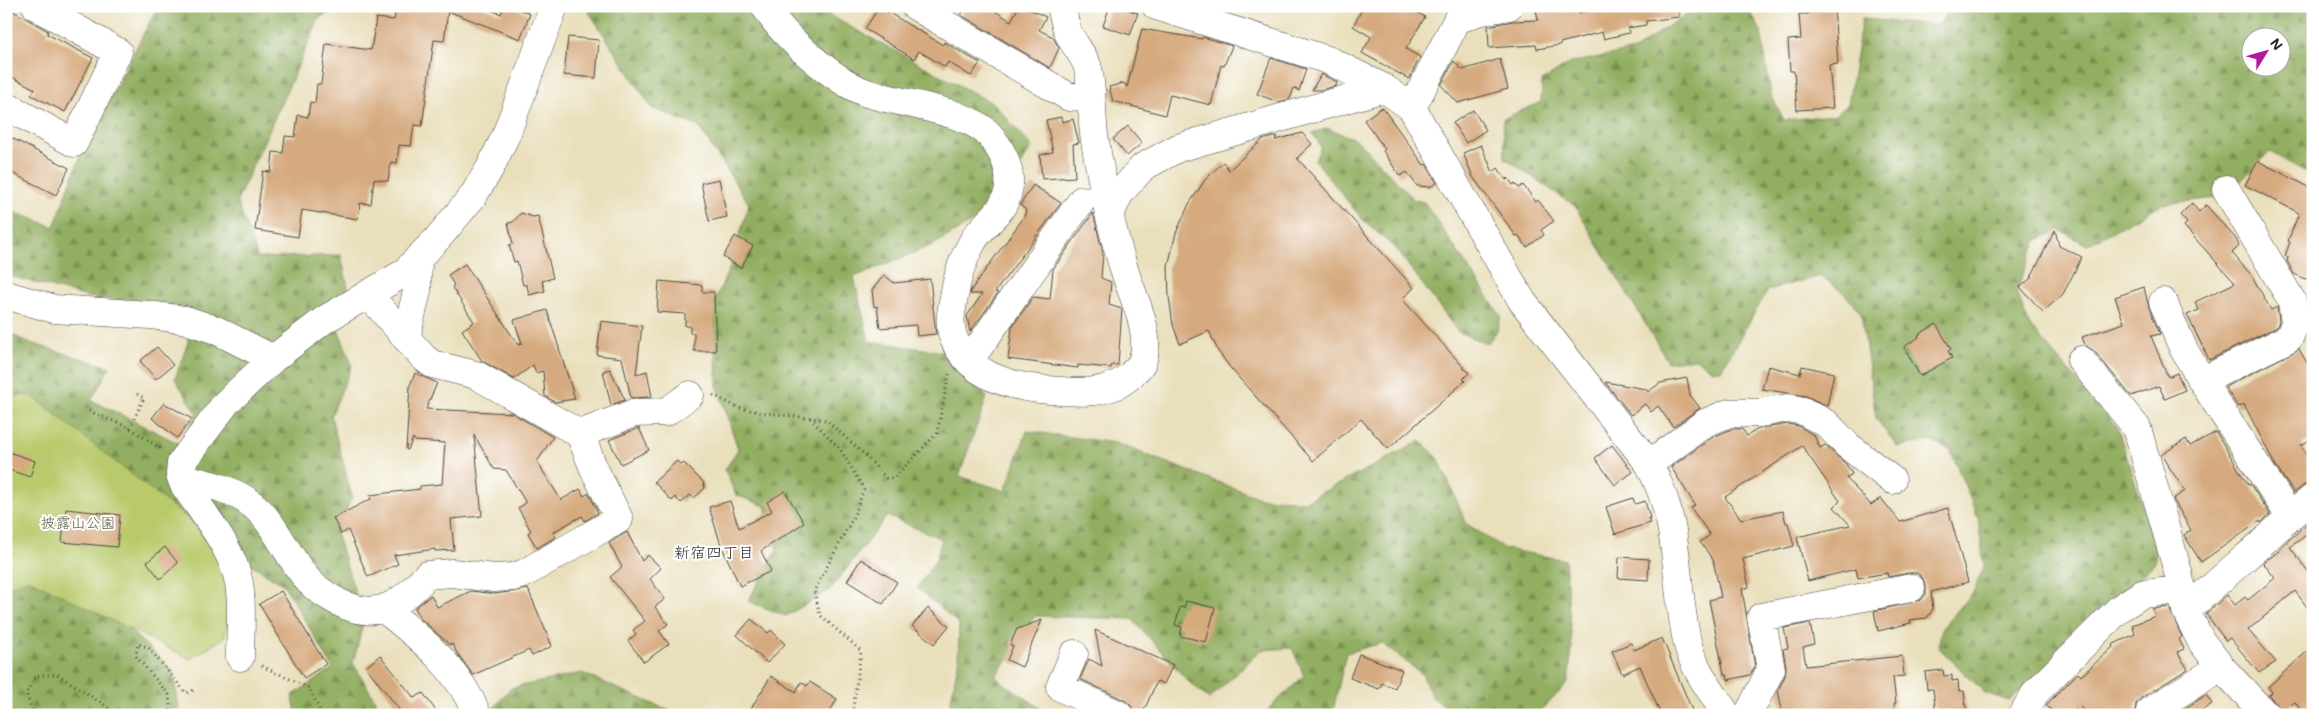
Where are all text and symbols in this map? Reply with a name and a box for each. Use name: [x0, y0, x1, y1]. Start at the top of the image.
north arrow: [2242, 28, 2292, 78]
text: N: [2266, 34, 2288, 54]
park label: 披露山公園: [40, 512, 116, 532]
district label: 新宿四丁目: [674, 541, 754, 562]

